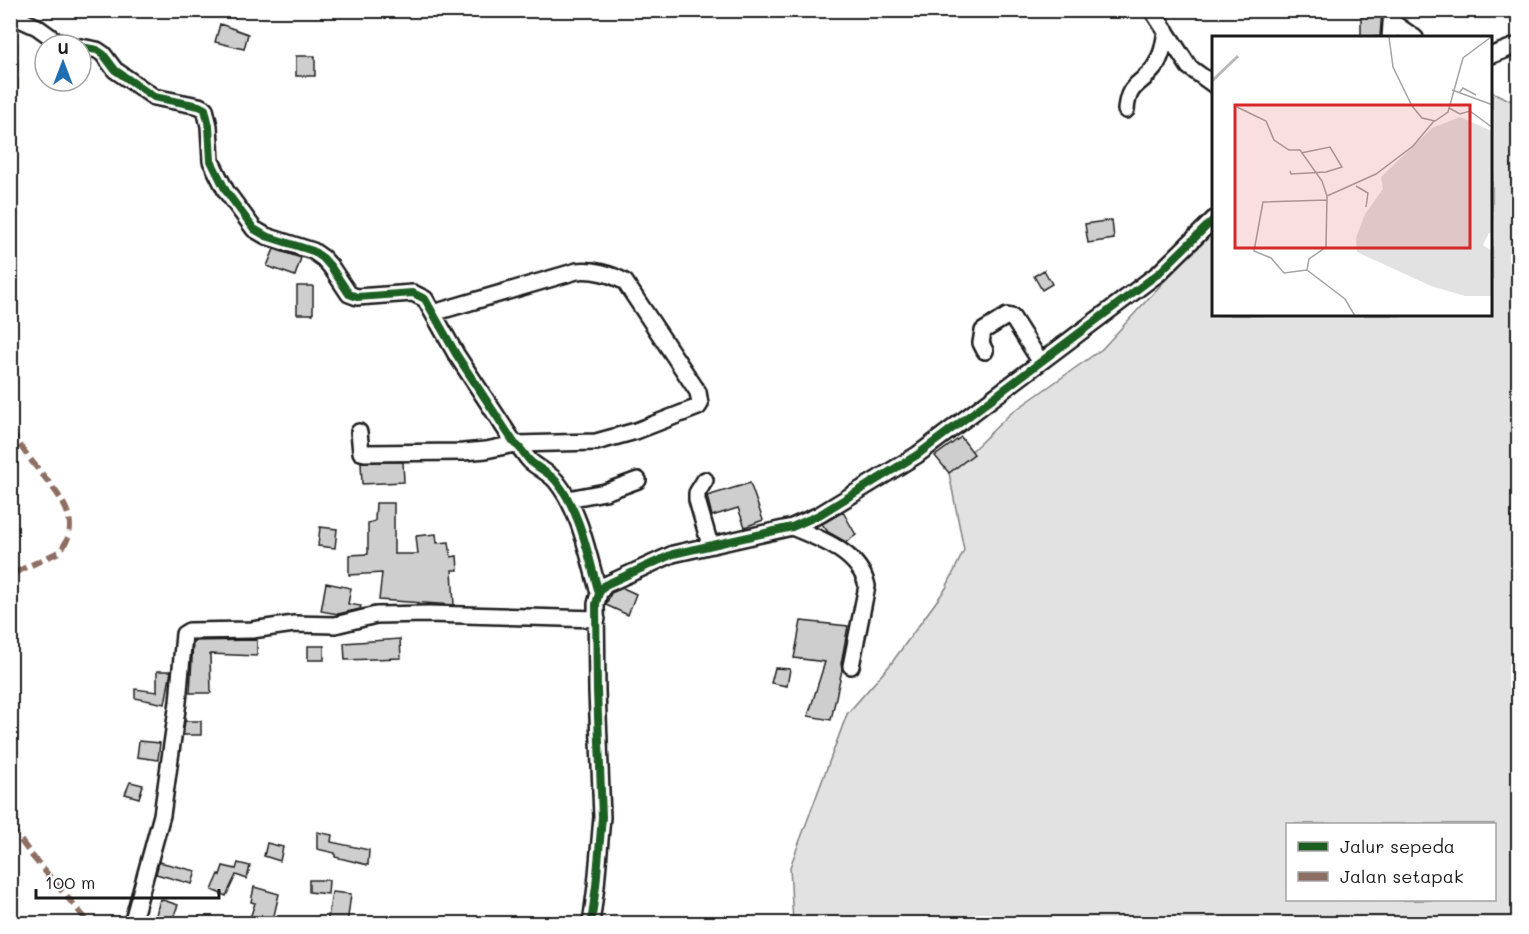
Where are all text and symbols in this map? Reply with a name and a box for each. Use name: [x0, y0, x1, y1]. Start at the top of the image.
north arrow: [33, 33, 93, 93]
inset map: [1212, 36, 1493, 316]
text: U: [57, 37, 69, 58]
legend: [1286, 823, 1496, 901]
text: Jalur sepeda: [1340, 834, 1455, 858]
scale bar: [36, 862, 219, 900]
text: Jalan setapak: [1340, 864, 1463, 888]
text: 100 m: [45, 870, 95, 894]

